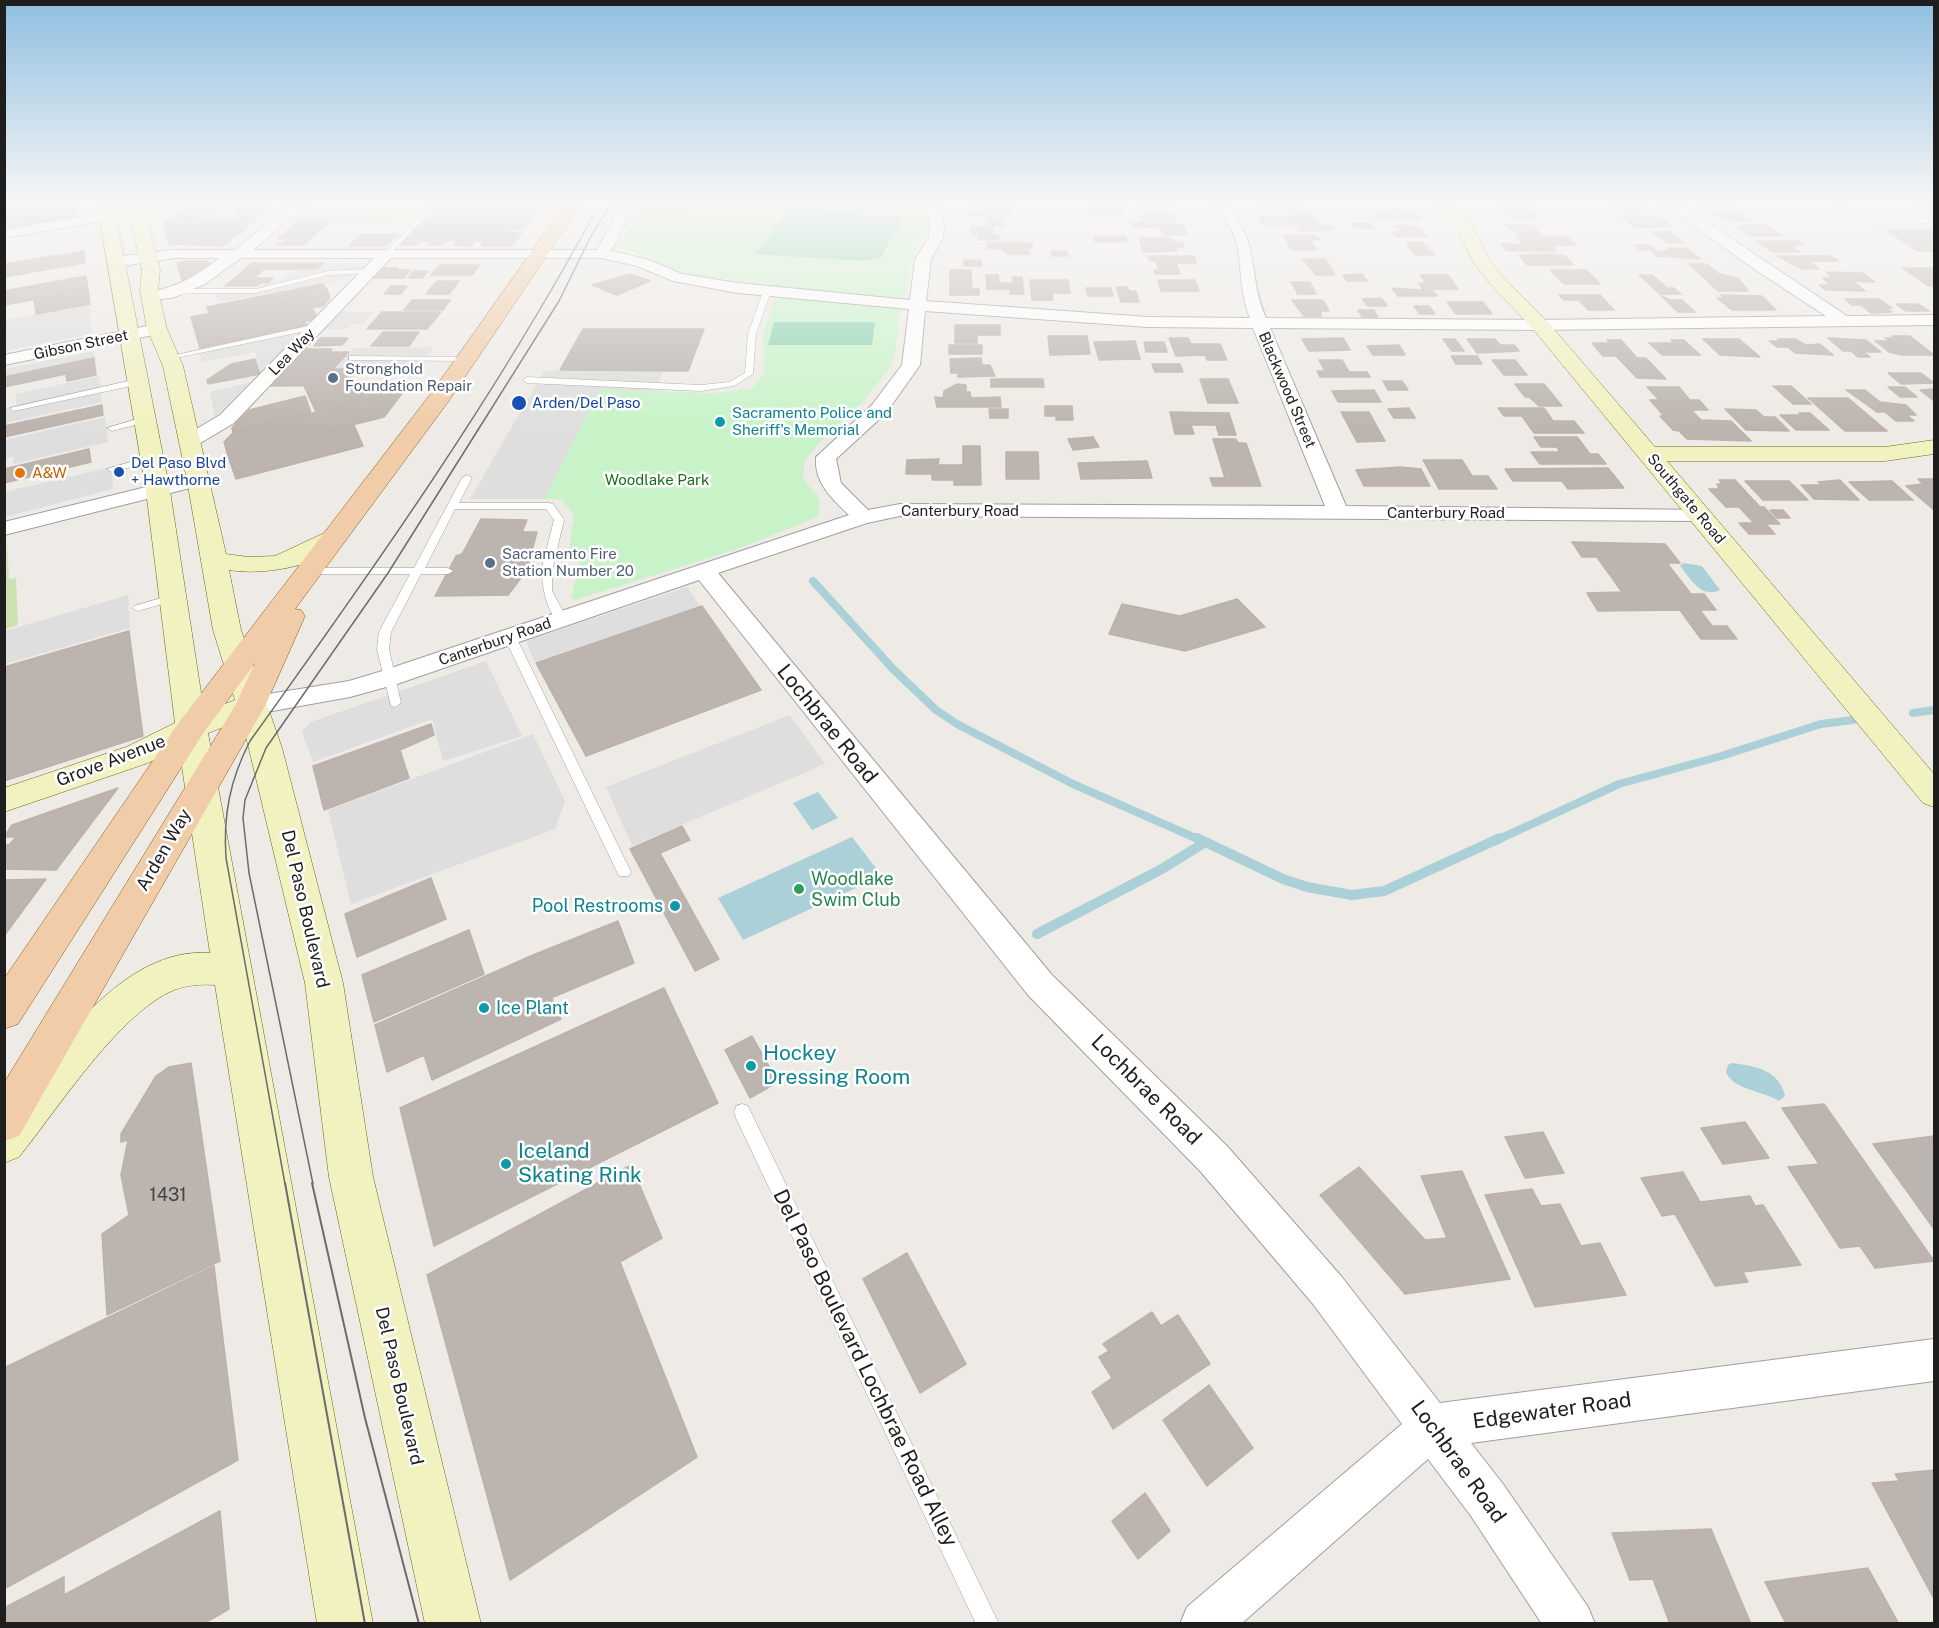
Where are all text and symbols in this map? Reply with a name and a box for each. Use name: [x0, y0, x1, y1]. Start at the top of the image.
street label: Lea Way: [265, 325, 319, 379]
street label: Gibson Street: [32, 326, 130, 364]
street label: Blackwood Street: [1254, 329, 1320, 451]
place label: Stronghold Foundation Repair: [345, 360, 472, 395]
marker: Stronghold Foundation Repair: [326, 371, 340, 385]
marker: Arden/Del Paso: [510, 394, 528, 412]
place label: Arden/Del Paso: [532, 394, 641, 412]
place label: Sacramento Police and Sheriff's Memorial: [732, 404, 892, 439]
marker: Sacramento Police and Sheriff's Memorial: [713, 415, 727, 429]
street label: Southgate Road: [1643, 450, 1729, 548]
place label: Del Paso Blvd + Hawthorne: [131, 454, 226, 489]
place label: A&W: [32, 464, 67, 482]
marker: Del Paso Blvd + Hawthorne: [112, 465, 126, 479]
marker: A&W: [13, 466, 27, 480]
park label: Woodlake Park: [605, 471, 709, 489]
street label: Canterbury Road: [901, 502, 1019, 520]
street label: Canterbury Road: [1387, 504, 1505, 522]
place label: Sacramento Fire Station Number 20: [502, 545, 634, 580]
marker: Sacramento Fire Station Number 20: [483, 556, 497, 570]
street label: Canterbury Road: [436, 614, 554, 670]
street label: Lochbrae Road: [771, 659, 883, 789]
street label: Grove Avenue: [53, 730, 169, 792]
street label: Arden Way: [132, 805, 196, 895]
street label: Del Paso Boulevard: [276, 828, 334, 990]
place label: Woodlake Swim Club: [811, 868, 901, 910]
marker: Woodlake Swim Club: [792, 882, 806, 896]
place label: Pool Restrooms: [532, 895, 663, 917]
marker: Pool Restrooms: [668, 899, 682, 913]
place label: Ice Plant: [496, 997, 569, 1019]
marker: Ice Plant: [477, 1001, 491, 1015]
street label: Lochbrae Road: [1086, 1030, 1206, 1150]
place label: Hockey Dressing Room: [763, 1041, 910, 1091]
marker: Hockey Dressing Room: [744, 1059, 758, 1073]
place label: Iceland Skating Rink: [518, 1139, 642, 1189]
marker: Iceland Skating Rink: [499, 1157, 513, 1171]
house number: 1431: [149, 1184, 187, 1206]
street label: Del Paso Boulevard Lochbrae Road Alley: [767, 1185, 963, 1551]
street label: Del Paso Boulevard: [370, 1305, 428, 1467]
street label: Edgewater Road: [1471, 1387, 1633, 1435]
street label: Lochbrae Road: [1405, 1396, 1511, 1528]

